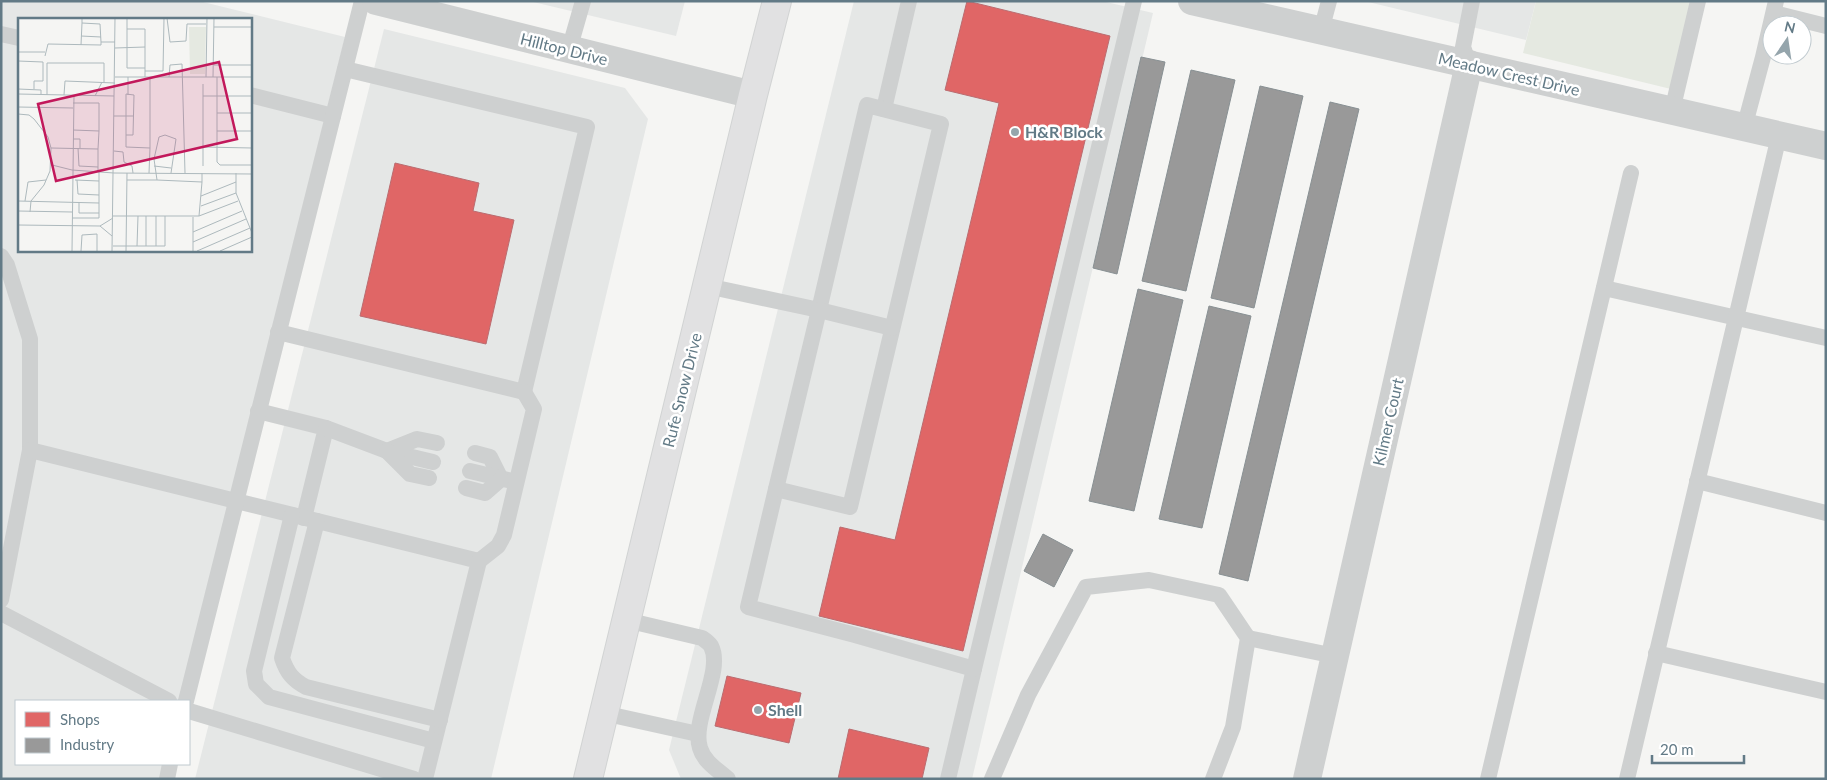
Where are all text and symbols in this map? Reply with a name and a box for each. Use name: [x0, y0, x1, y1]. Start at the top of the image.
north arrow: [1762, 15, 1812, 65]
text: N: [1783, 17, 1797, 36]
inset map: [18, 18, 251, 251]
street label: Hilltop Drive: [518, 28, 610, 69]
street label: Meadow Crest Drive: [1436, 48, 1582, 99]
place label: H&R Block: [1025, 122, 1103, 141]
marker: H&R Block: [1009, 126, 1021, 138]
street label: Rufe Snow Drive: [658, 331, 705, 449]
street label: Kilmer Court: [1368, 376, 1407, 468]
legend: [15, 700, 190, 765]
place label: Shell: [768, 700, 802, 719]
marker: Shell: [752, 704, 764, 716]
text: Shops: [60, 710, 100, 728]
scale bar: [1652, 732, 1744, 764]
text: Industry: [60, 735, 115, 753]
text: 20 m: [1660, 740, 1694, 758]

